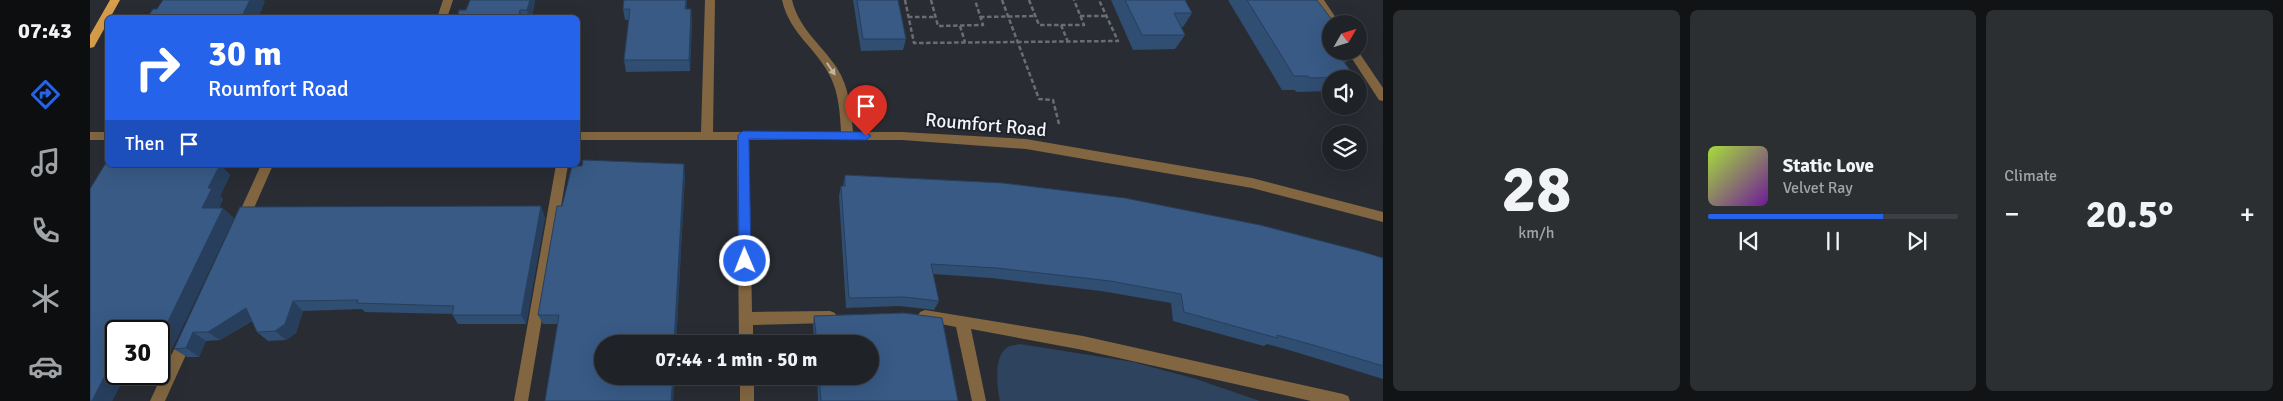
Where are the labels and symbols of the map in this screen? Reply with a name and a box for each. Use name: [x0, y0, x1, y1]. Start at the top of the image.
north arrow: [1322, 15, 1368, 60]
one-way arrow: [826, 62, 836, 76]
pin: [845, 85, 887, 136]
street label: Roumfort Road: [924, 108, 1047, 142]
position arrow: [718, 234, 770, 286]
speed limit sign: 30: [105, 320, 170, 385]

